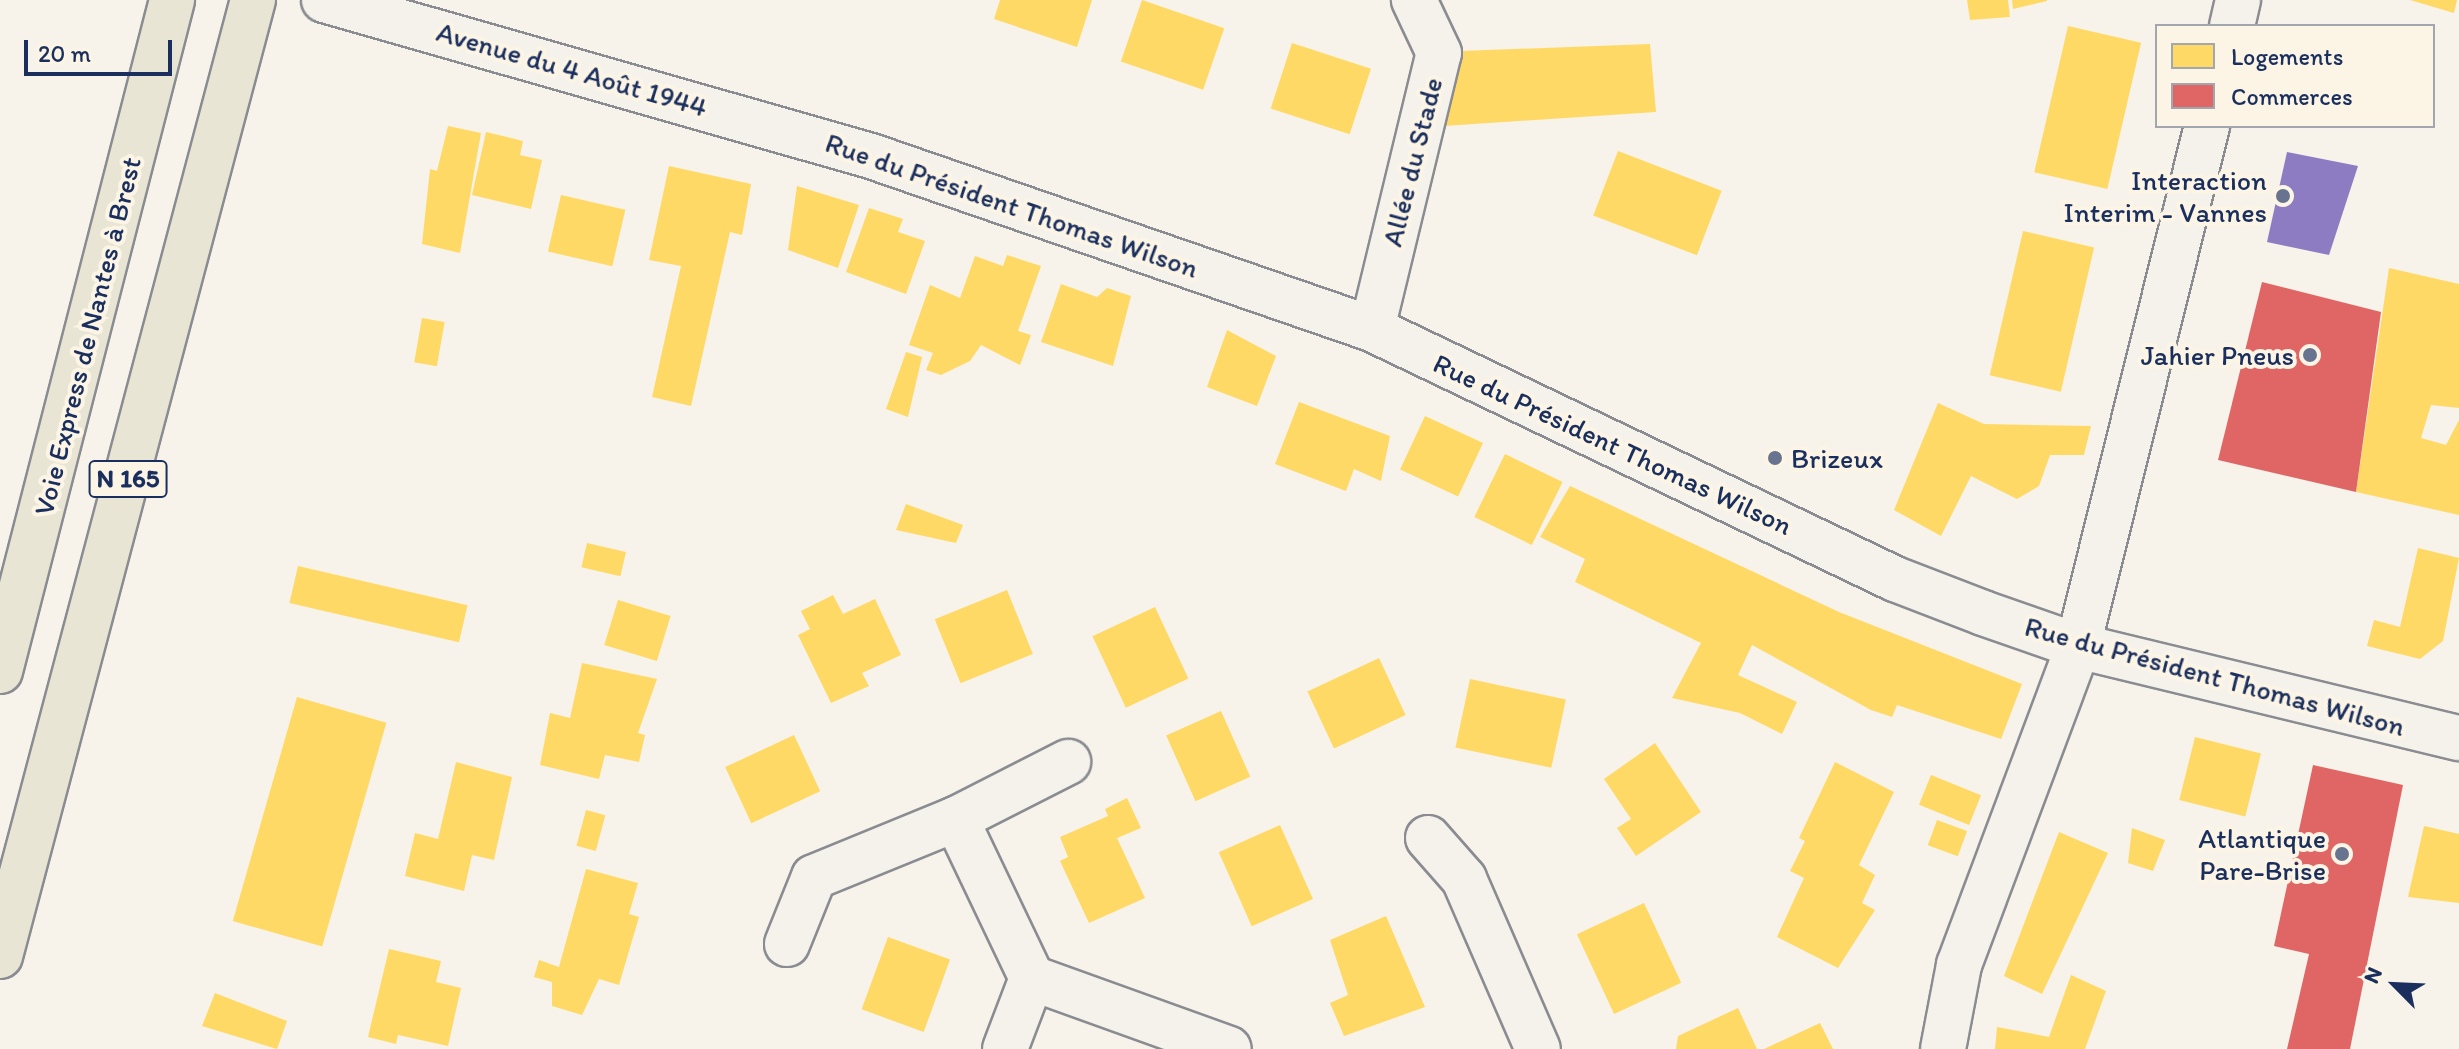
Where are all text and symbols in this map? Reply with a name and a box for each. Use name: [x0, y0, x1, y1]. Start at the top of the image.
street label: Avenue du 4 Août 1944: [433, 14, 711, 124]
scale bar: [28, 24, 176, 74]
legend: [2155, 24, 2435, 128]
text: 20 m: [38, 39, 91, 68]
text: Logements: [2231, 42, 2343, 71]
street label: Allée du Stade: [1375, 74, 1449, 250]
text: Commerces: [2231, 82, 2353, 111]
street label: Rue du Président Thomas Wilson: [821, 125, 1203, 285]
street label: Voie Express de Nantes à Brest: [26, 153, 148, 519]
place label: Interaction Interim - Vannes: [2065, 163, 2267, 229]
marker: Interaction Interim - Vannes: [2274, 187, 2292, 205]
place label: Jahier Pneus: [2141, 338, 2294, 372]
street label: Rue du Président Thomas Wilson: [1428, 346, 1798, 542]
marker: Jahier Pneus: [2301, 346, 2319, 364]
place label: Brizeux: [1791, 441, 1883, 475]
marker: Brizeux: [1766, 449, 1784, 467]
road number: N 165: [88, 457, 168, 501]
street label: Rue du Président Thomas Wilson: [2021, 609, 2409, 743]
place label: Atlantique Pare-Brise: [2198, 821, 2326, 887]
marker: Atlantique Pare-Brise: [2333, 845, 2351, 863]
north arrow: [2355, 945, 2435, 1025]
text: N: [2357, 963, 2388, 987]

